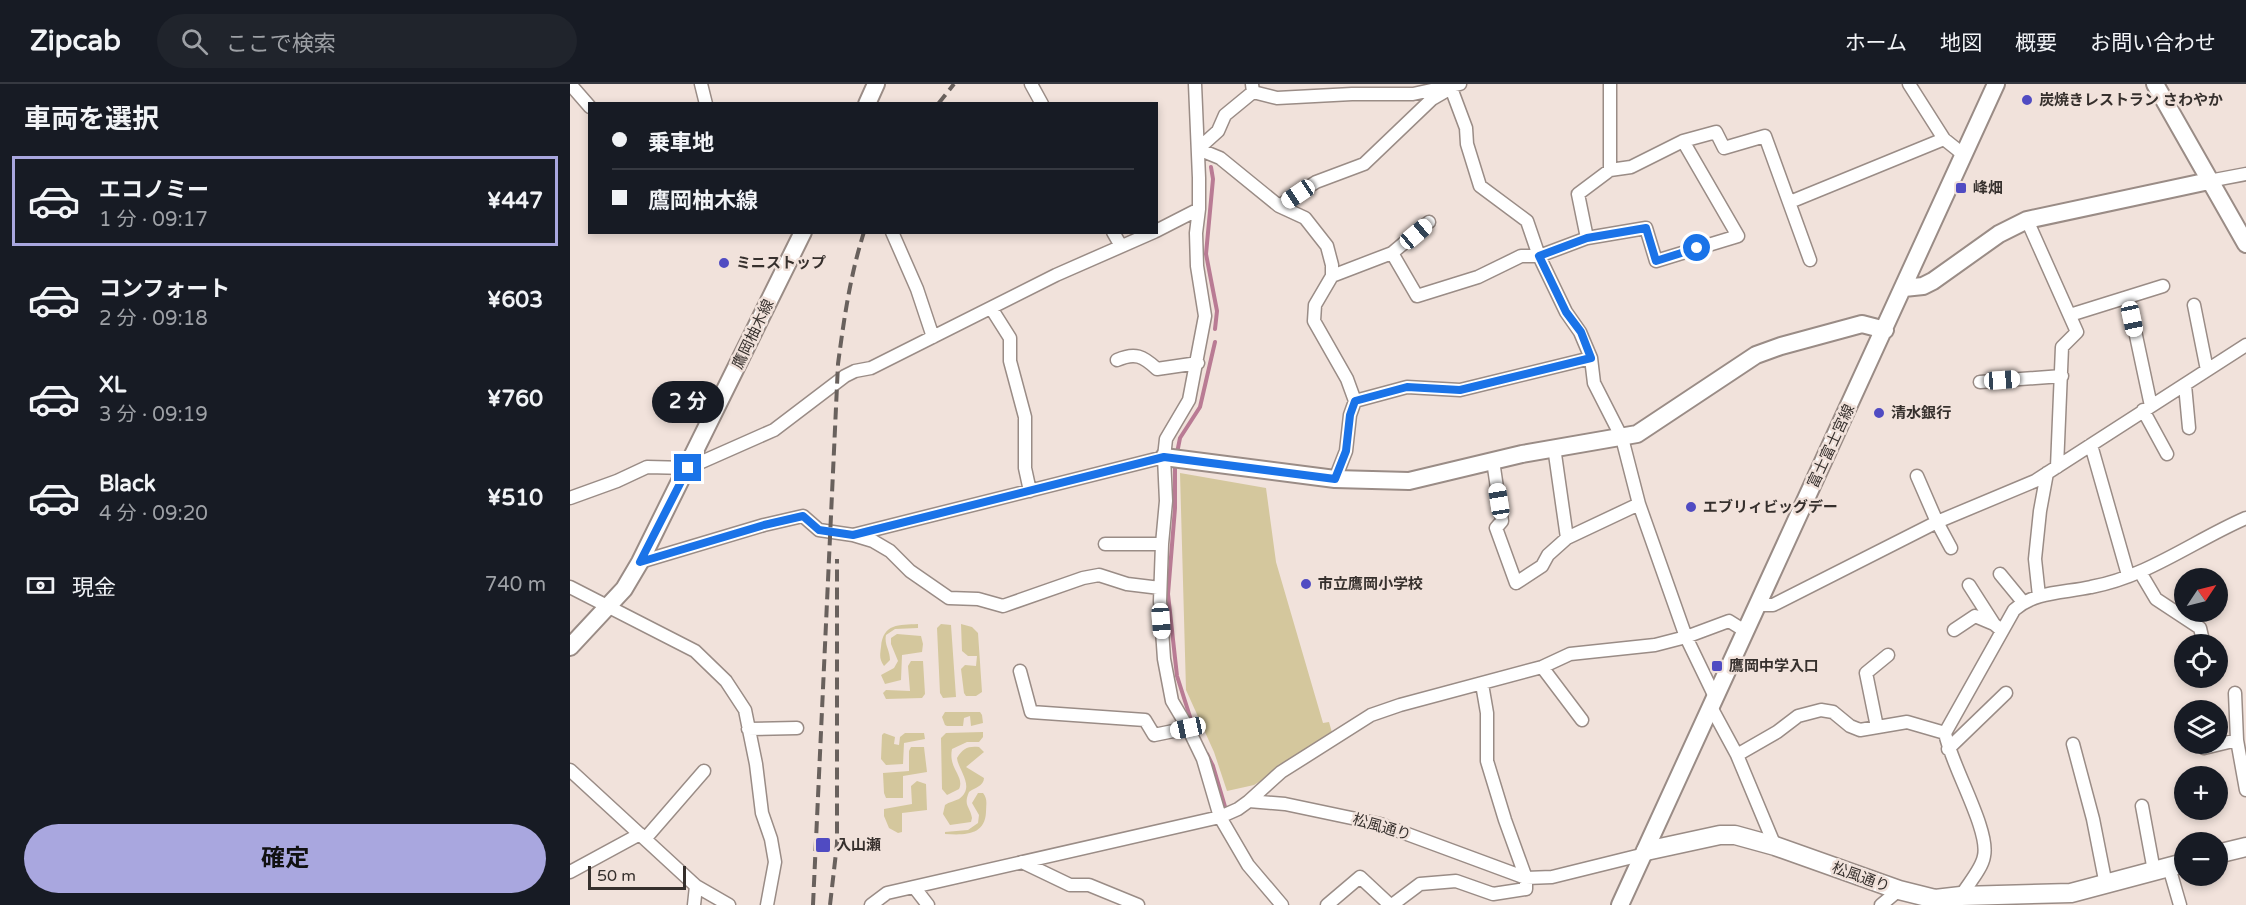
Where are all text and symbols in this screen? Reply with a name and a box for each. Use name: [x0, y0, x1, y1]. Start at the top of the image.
search box: [157, 14, 577, 68]
text: Zipcab: [30, 24, 121, 58]
icon: search: [178, 25, 211, 58]
text: ここで検索: [226, 31, 336, 57]
text: ホーム: [1845, 31, 1907, 56]
text: 地図: [1940, 31, 1982, 56]
text: 概要: [2015, 31, 2057, 56]
text: お問い合わせ: [2090, 31, 2216, 56]
place label: 炭焼きレストラン さわやか: [2039, 91, 2223, 109]
marker: 炭焼きレストラン さわやか: [2020, 93, 2034, 107]
text: 車両を選択: [24, 103, 159, 136]
text: 乗車地: [648, 130, 714, 156]
icon: car: [27, 174, 81, 228]
car: [1278, 176, 1318, 212]
text: エコノミー: [99, 177, 209, 203]
place label: 峰畑: [1973, 179, 2003, 197]
marker: 峰畑: [1954, 181, 1968, 195]
text: ¥447: [487, 188, 543, 214]
text: 鷹岡柚木線: [648, 188, 758, 214]
text: 1 分 · 09:17: [99, 208, 208, 232]
car: [1396, 216, 1436, 252]
route start: [1683, 234, 1710, 261]
place label: ミニストップ: [736, 254, 826, 272]
marker: ミニストップ: [717, 256, 731, 270]
icon: car: [27, 273, 81, 327]
text: コンフォート: [99, 276, 230, 302]
text: ¥603: [487, 287, 543, 313]
street label: 鷹岡柚木線: [728, 296, 778, 372]
car: [2119, 300, 2145, 338]
text: 2 分 · 09:18: [99, 307, 208, 331]
car: [1983, 370, 2021, 390]
icon: car: [27, 372, 81, 426]
text: XL: [99, 372, 126, 398]
callout: 2 分: [652, 381, 724, 423]
text: ¥760: [487, 386, 543, 412]
text: 2 分: [669, 390, 707, 414]
street label: 富士富士宮線: [1804, 401, 1858, 491]
text: 3 分 · 09:19: [99, 403, 208, 427]
place label: 清水銀行: [1891, 404, 1951, 422]
marker: 清水銀行: [1872, 406, 1886, 420]
route end: [674, 454, 701, 481]
icon: car: [27, 471, 81, 525]
text: Black: [99, 471, 156, 497]
car: [1487, 482, 1511, 520]
text: ¥510: [487, 485, 543, 511]
place label: エブリィビッグデー: [1703, 498, 1838, 516]
marker: エブリィビッグデー: [1684, 500, 1698, 514]
text: 4 分 · 09:20: [99, 502, 208, 526]
north arrow: [2174, 568, 2228, 622]
map controls: [2174, 568, 2228, 886]
icon: cash: [24, 569, 57, 602]
text: 740 m: [485, 573, 546, 597]
text: 現金: [72, 575, 116, 601]
place label: 市立鷹岡小学校: [1318, 575, 1423, 593]
marker: 市立鷹岡小学校: [1299, 577, 1313, 591]
car: [1151, 602, 1171, 640]
button: locate: [2174, 634, 2228, 688]
place label: 鷹岡中学入口: [1729, 657, 1819, 675]
marker: 鷹岡中学入口: [1710, 659, 1724, 673]
button: layers: [2174, 700, 2228, 754]
car: [1169, 715, 1207, 741]
button: +: [2174, 766, 2228, 820]
street label: 松風通り: [1351, 810, 1413, 844]
button: 確定: [24, 824, 546, 893]
button: −: [2174, 832, 2228, 886]
marker: 入山瀬: [814, 836, 832, 854]
place label: 入山瀬: [836, 836, 881, 854]
street label: 松風通り: [1830, 858, 1892, 896]
scale bar: [588, 863, 686, 890]
text: 50 m: [597, 866, 636, 886]

